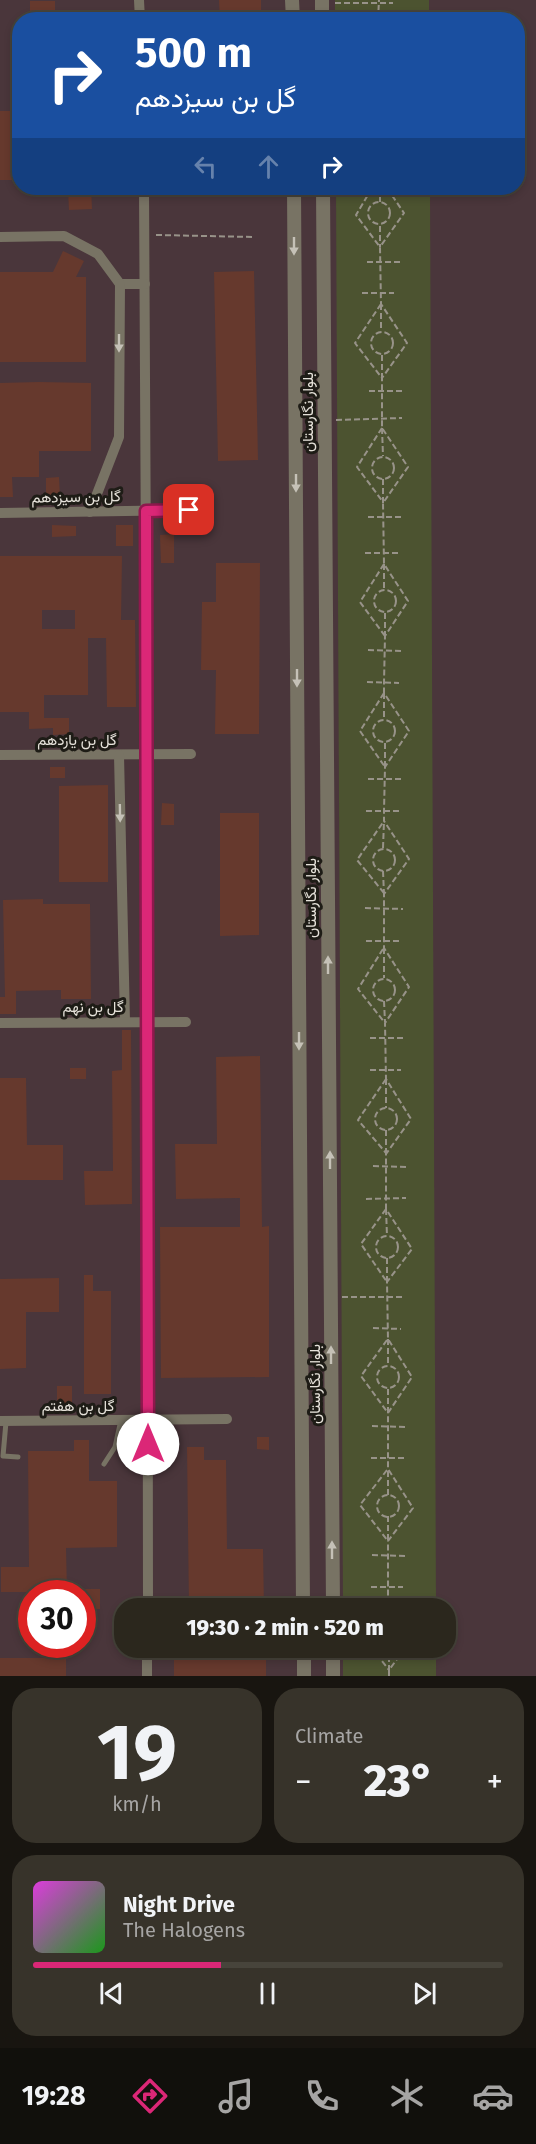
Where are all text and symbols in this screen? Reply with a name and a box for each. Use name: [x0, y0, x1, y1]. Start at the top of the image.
text: 500 m: [135, 28, 252, 78]
icon: right: [36, 36, 114, 114]
text: گل بن سیزدهم: [135, 82, 296, 114]
icon: left: [189, 150, 222, 183]
icon: ahead: [252, 150, 285, 183]
icon: right: [315, 150, 348, 183]
one-way arrow: [289, 236, 299, 255]
one-way arrow: [115, 333, 124, 352]
street label: بلوار نگارستان: [299, 372, 317, 452]
one-way arrow: [291, 473, 301, 492]
pin: [163, 484, 214, 535]
street label: گل بن سیزدهم: [31, 487, 121, 508]
icon: arrive: [172, 493, 205, 526]
one-way arrow: [292, 668, 302, 687]
street label: گل بن یازدهم: [37, 731, 117, 750]
one-way arrow: [116, 803, 125, 822]
street label: بلوار نگارستان: [302, 858, 320, 938]
one-way arrow: [323, 955, 333, 974]
street label: گل بن نهم: [62, 998, 124, 1017]
one-way arrow: [295, 1031, 304, 1050]
one-way arrow: [325, 1150, 334, 1169]
street label: بلوار نگارستان: [306, 1344, 324, 1424]
one-way arrow: [326, 1345, 336, 1364]
street label: گل بن هفتم: [42, 1397, 115, 1416]
position arrow: [116, 1412, 180, 1476]
one-way arrow: [327, 1540, 337, 1559]
speed limit sign: 30: [18, 1580, 96, 1658]
text: 19:30 · 2 min · 520 m: [186, 1614, 384, 1641]
text: 19: [97, 1706, 177, 1800]
text: Climate: [295, 1724, 363, 1748]
text: 23°: [364, 1754, 434, 1808]
text: −: [295, 1762, 312, 1802]
text: +: [487, 1762, 503, 1802]
text: km/h: [112, 1792, 162, 1816]
text: Night Drive: [123, 1891, 235, 1918]
text: The Halogens: [123, 1918, 245, 1942]
icon: previous: [95, 1977, 128, 2010]
icon: pause: [251, 1977, 284, 2010]
icon: next: [408, 1977, 441, 2010]
icon: directions: [129, 2075, 171, 2117]
icon: music: [215, 2075, 257, 2117]
icon: phone: [301, 2075, 343, 2117]
icon: climate: [386, 2075, 428, 2117]
icon: car: [472, 2075, 514, 2117]
text: 19:28: [22, 2080, 86, 2112]

